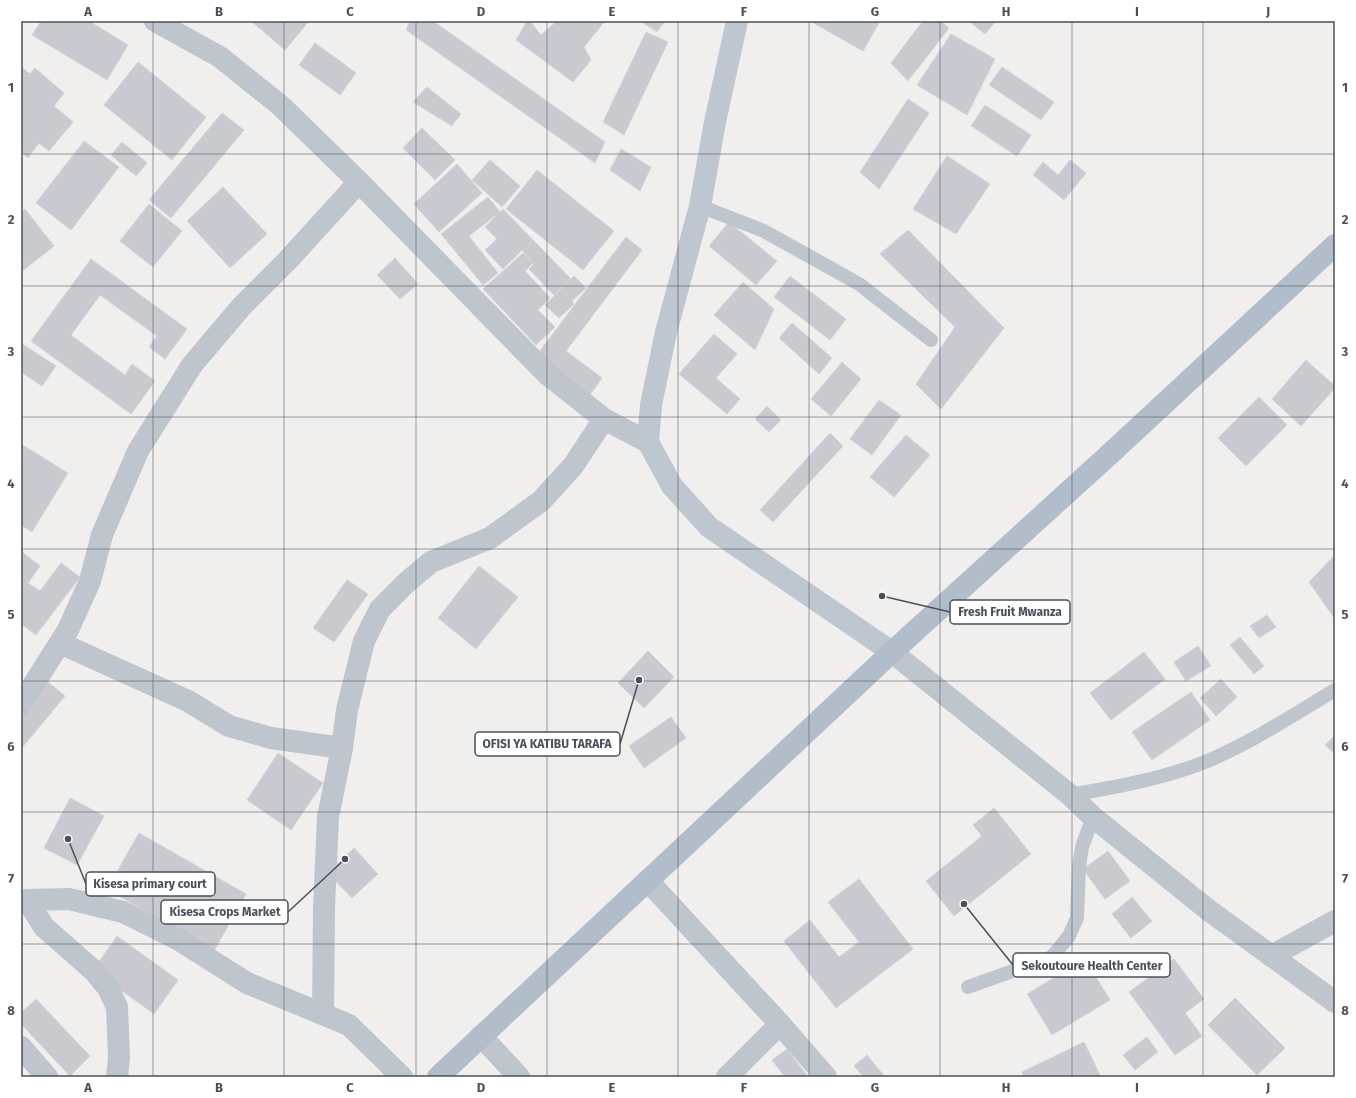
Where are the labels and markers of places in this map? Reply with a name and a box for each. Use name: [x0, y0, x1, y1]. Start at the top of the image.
callout: Fresh Fruit Mwanza: [950, 600, 1070, 624]
callout: OFISI YA KATIBU TARAFA: [475, 732, 620, 756]
callout: Kisesa primary court: [86, 872, 215, 896]
callout: Kisesa Crops Market: [161, 900, 288, 924]
callout: Sekoutoure Health Center: [1013, 953, 1170, 977]

